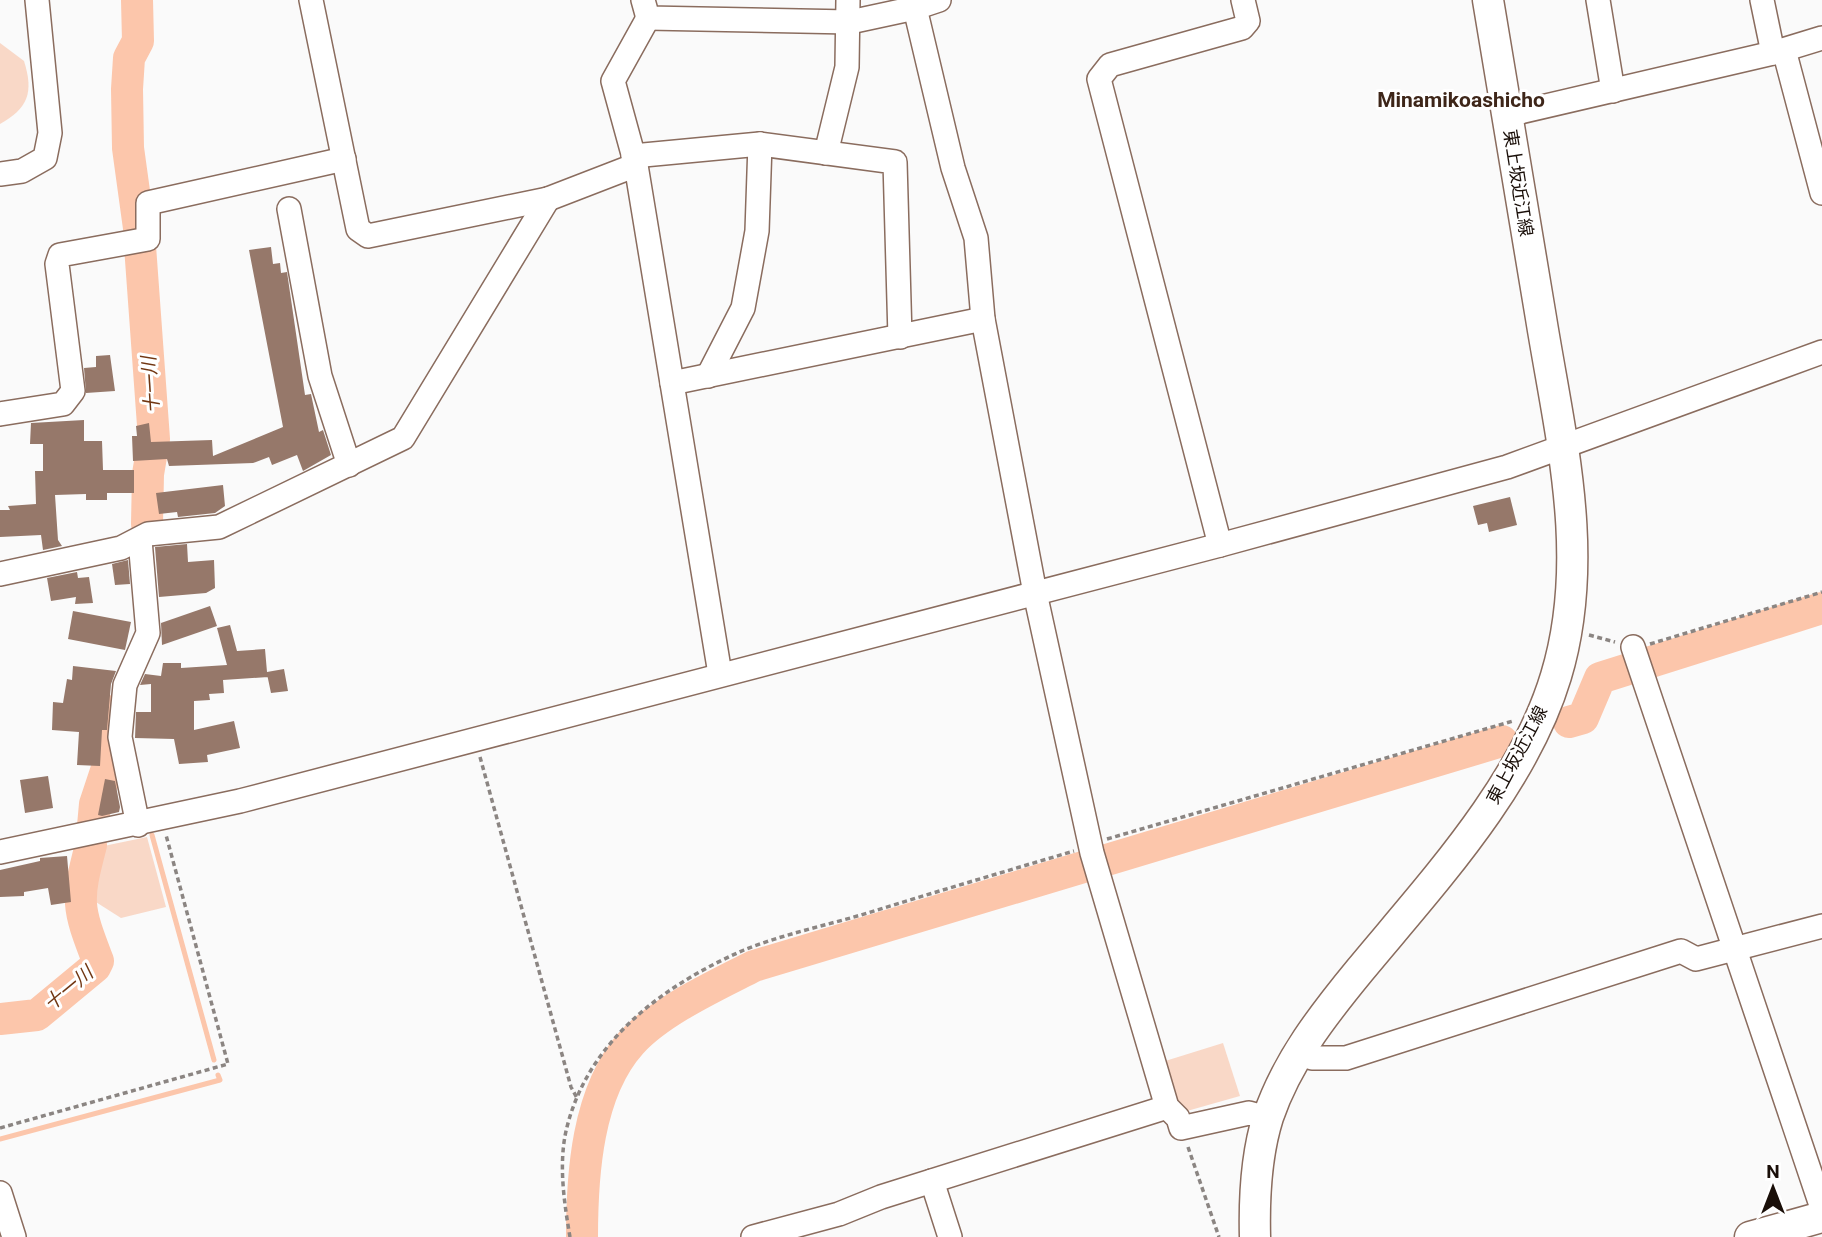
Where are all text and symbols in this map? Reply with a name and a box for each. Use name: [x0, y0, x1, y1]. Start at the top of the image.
district label: Minamikoashicho: [1377, 88, 1545, 112]
street label: 東上坂近江線: [1500, 128, 1537, 238]
water label: 十一川: [137, 354, 164, 414]
street label: 東上坂近江線: [1482, 702, 1551, 807]
water label: 十一川: [39, 960, 99, 1016]
north arrow: [1738, 1153, 1808, 1223]
text: N: [1766, 1160, 1780, 1183]

